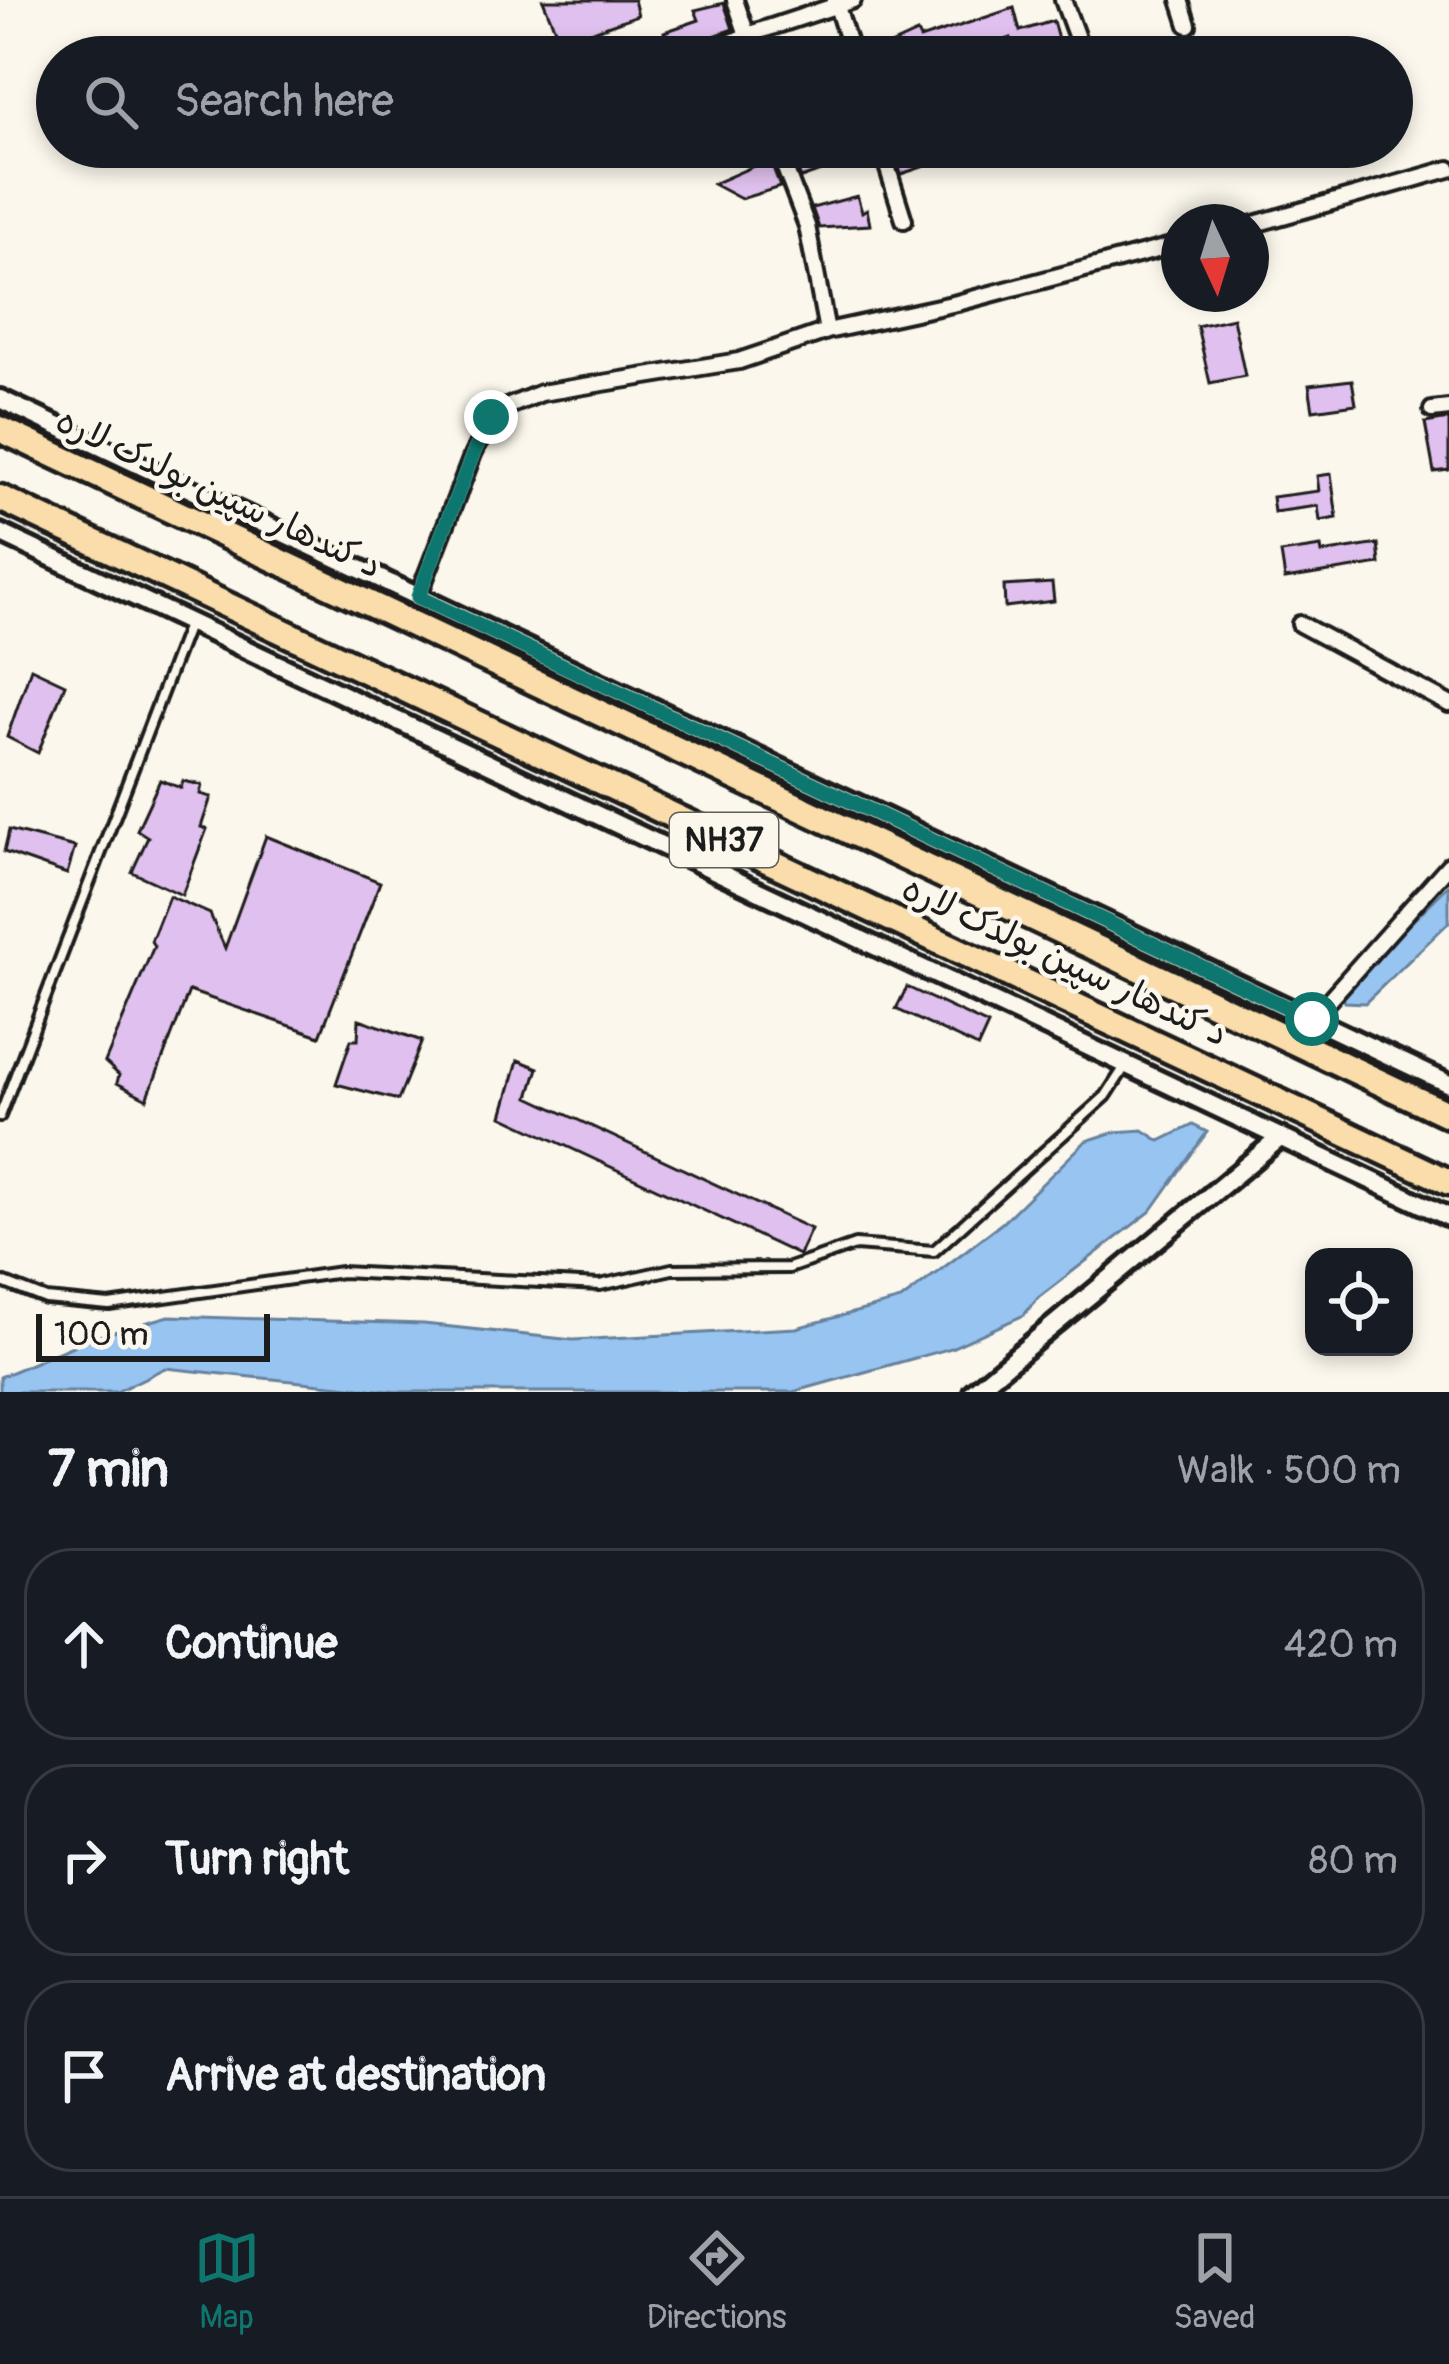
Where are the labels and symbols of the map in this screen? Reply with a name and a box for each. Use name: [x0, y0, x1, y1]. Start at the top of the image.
north arrow: [1161, 204, 1269, 312]
route end: [464, 390, 518, 444]
street label: د کندهار سپین بولدک لاره: [49, 398, 389, 588]
road number: NH37: [670, 813, 778, 867]
street label: د کندهار سپین بولدک لاره: [895, 866, 1235, 1056]
route start: [1285, 992, 1339, 1046]
scale bar: [36, 1308, 270, 1361]

